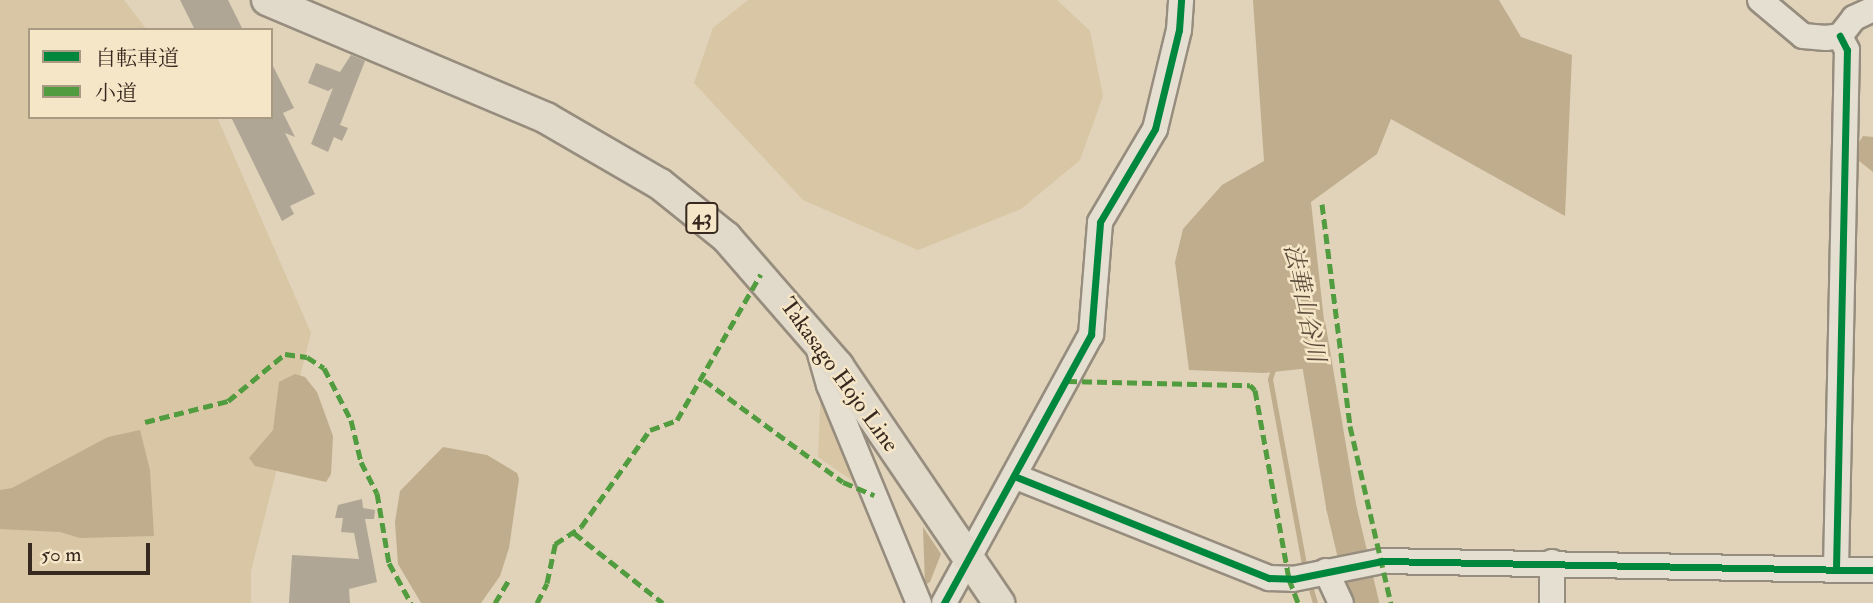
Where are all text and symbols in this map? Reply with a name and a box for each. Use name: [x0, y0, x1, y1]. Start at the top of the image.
legend: [28, 28, 273, 119]
text: 自転車道: [95, 45, 179, 72]
text: 小道: [95, 80, 137, 107]
road number: 43: [684, 200, 720, 235]
water label: 法華山谷川: [1277, 241, 1331, 365]
street label: Takasago Hojo Line: [774, 292, 904, 458]
scale bar: [32, 530, 154, 574]
text: 50 m: [41, 541, 82, 568]

